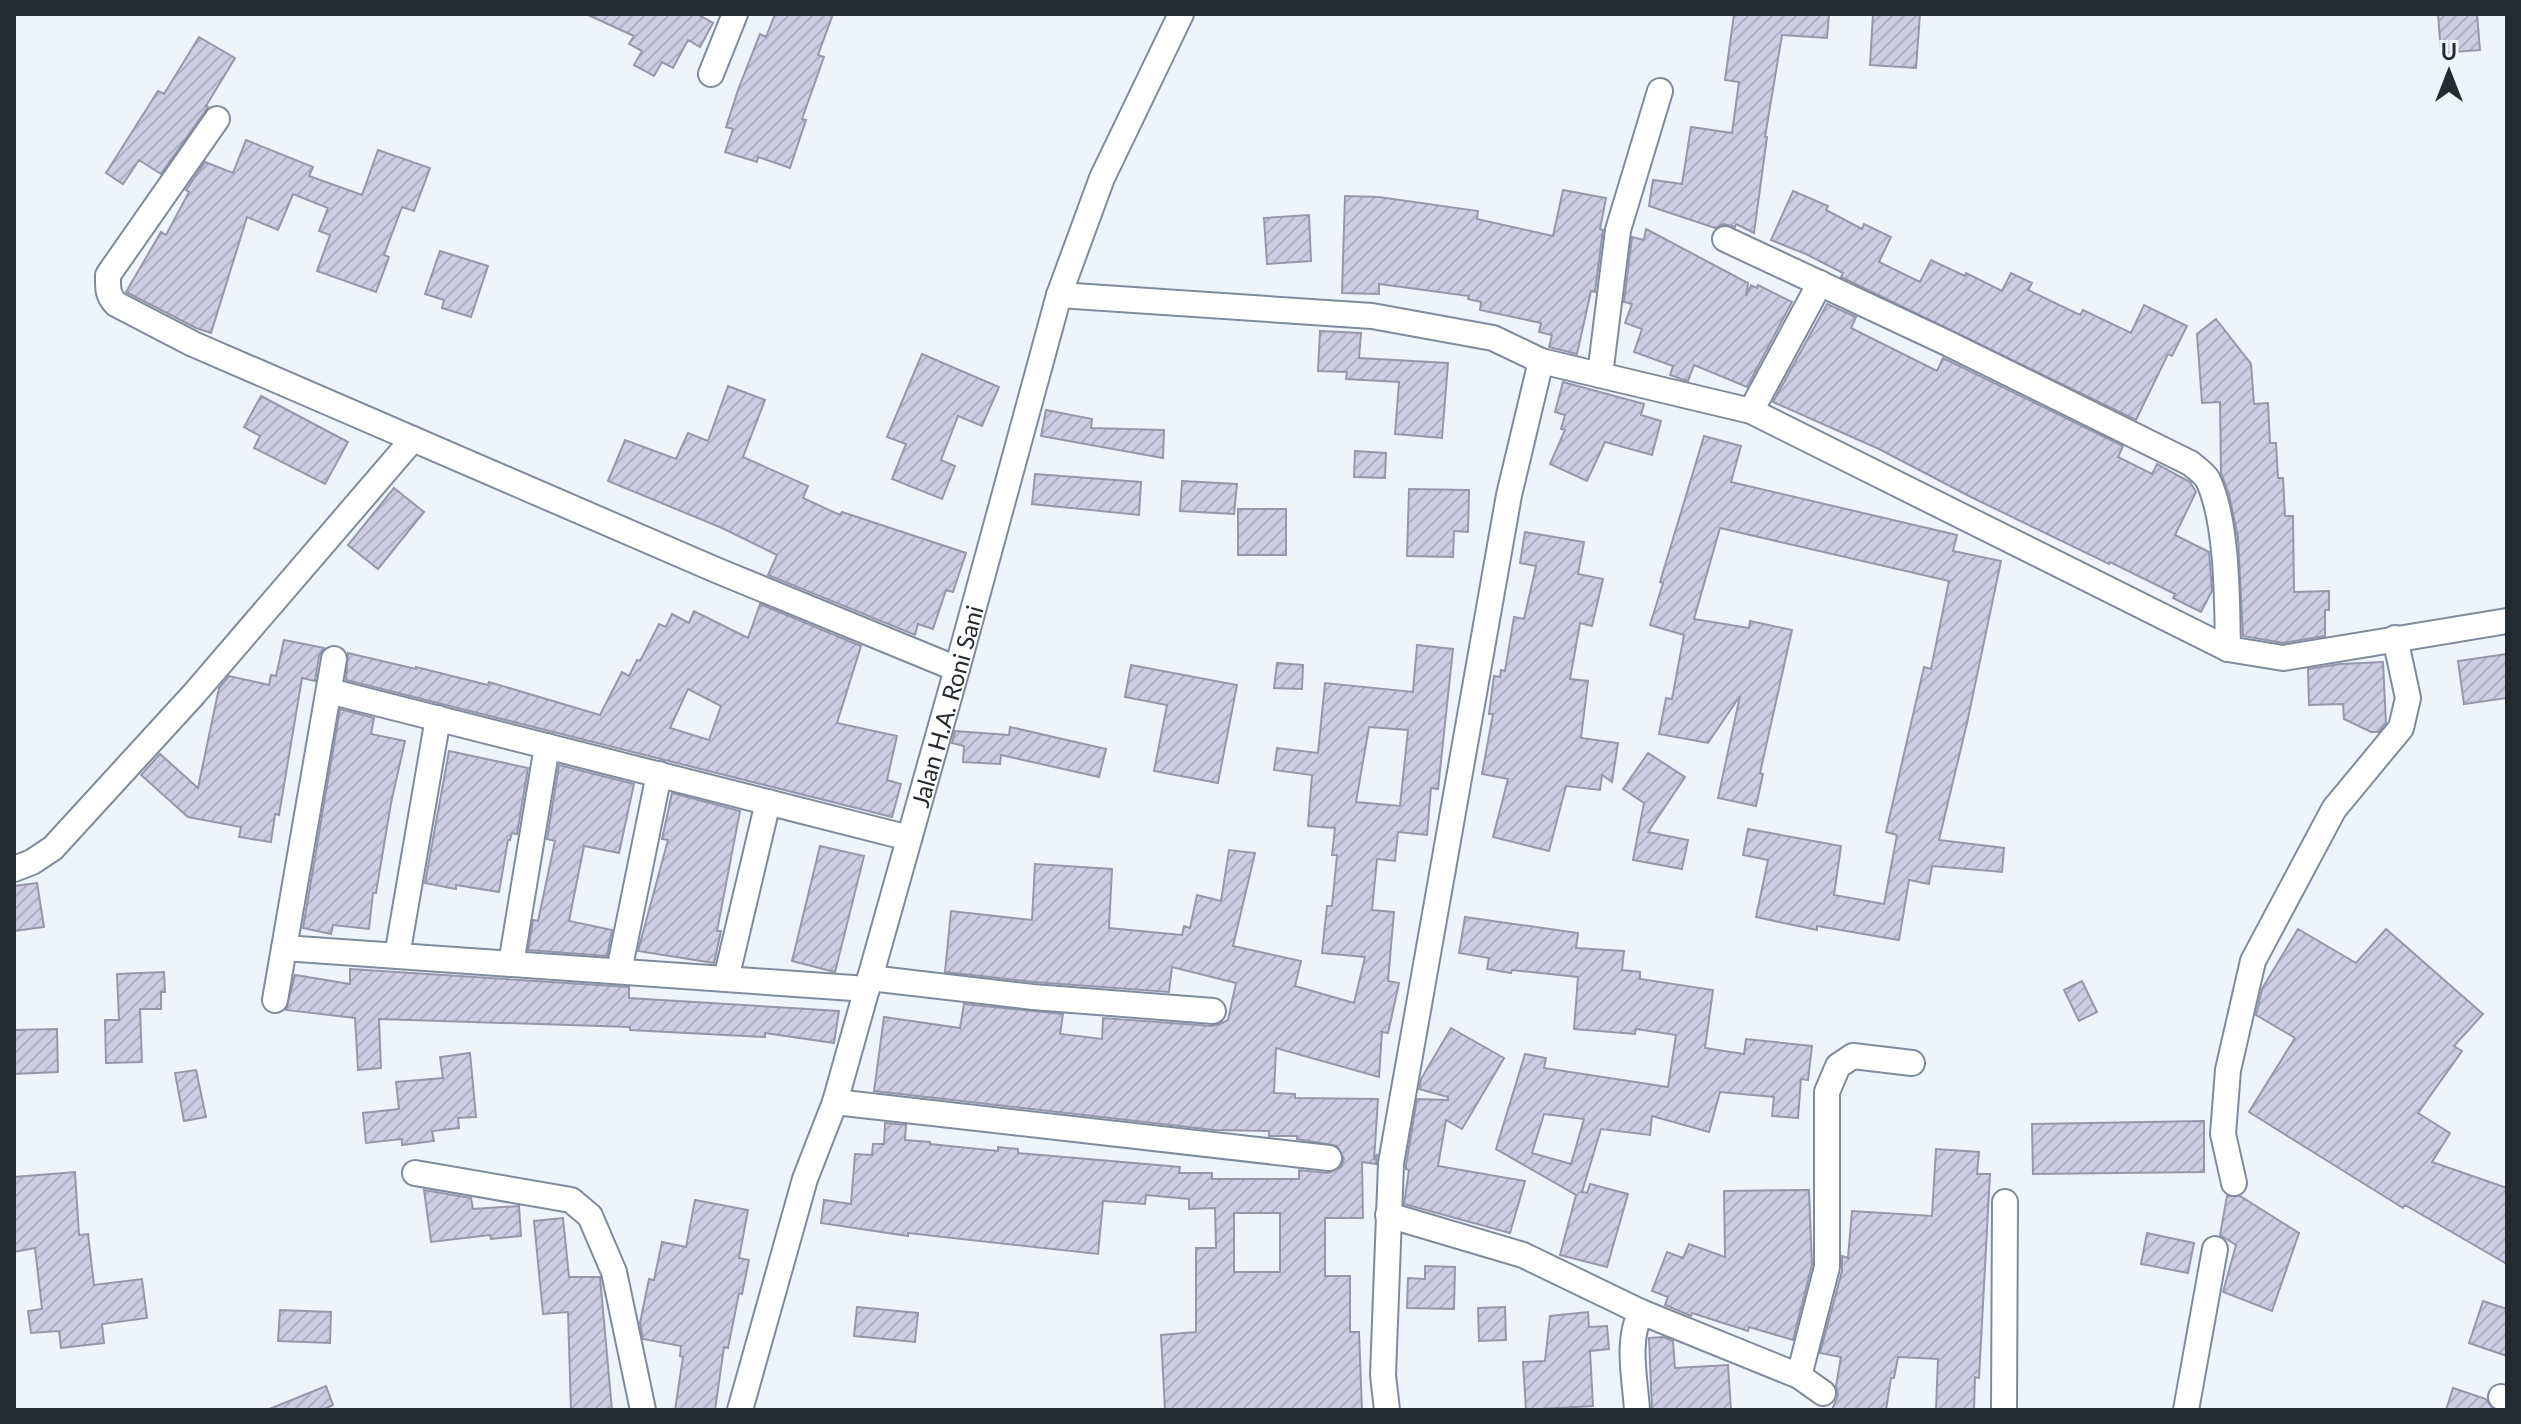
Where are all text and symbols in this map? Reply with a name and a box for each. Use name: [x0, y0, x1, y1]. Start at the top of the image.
north arrow: [2409, 32, 2489, 112]
text: U: [2441, 38, 2457, 65]
street label: Jalan H.A. Roni Sani: [904, 602, 988, 810]

